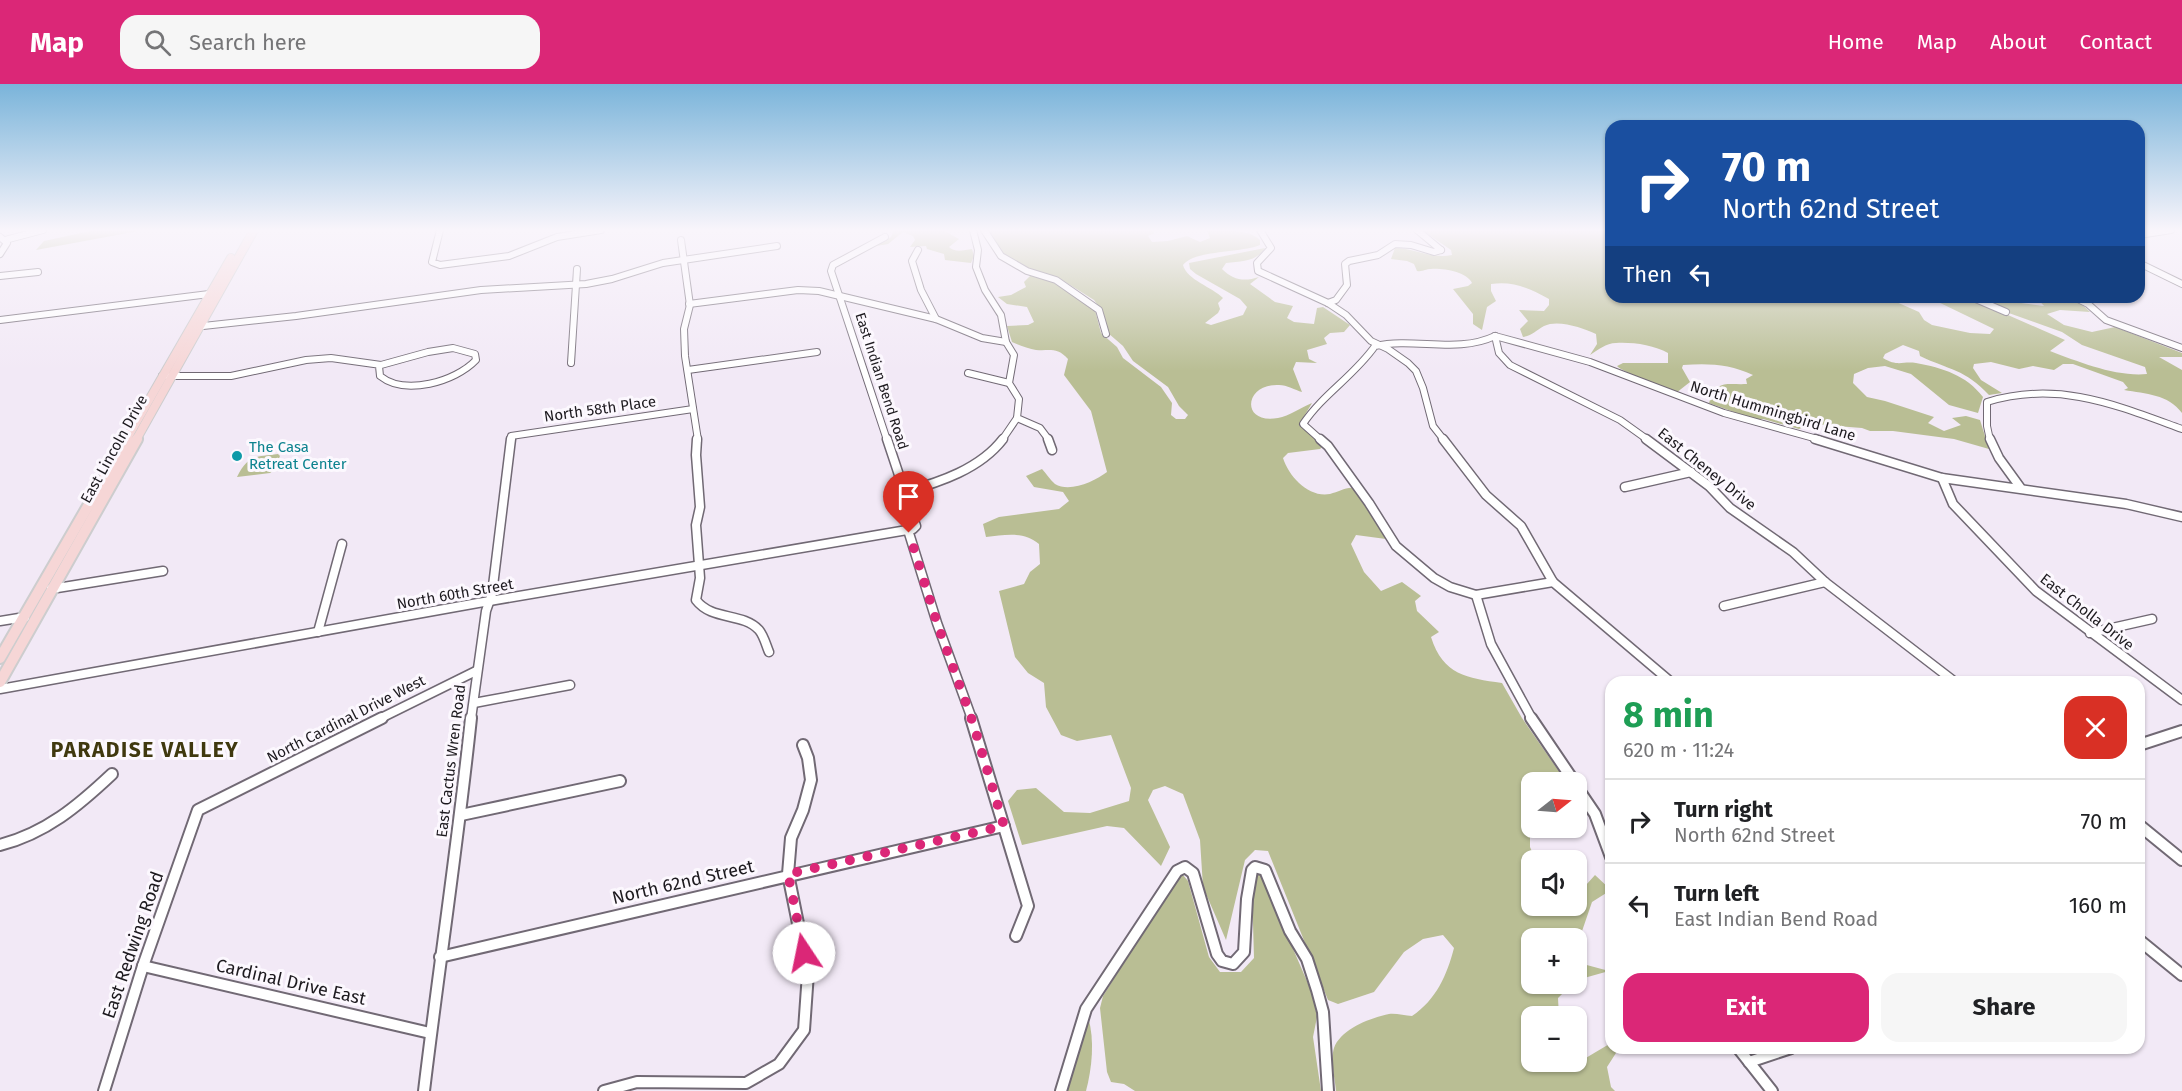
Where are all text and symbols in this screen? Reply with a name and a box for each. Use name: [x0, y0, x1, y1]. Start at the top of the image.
search box: [120, 15, 540, 69]
text: Map: [30, 26, 84, 59]
icon: search: [141, 26, 174, 59]
text: Search here: [189, 29, 307, 56]
text: Home: [1828, 29, 1884, 55]
text: Map: [1917, 29, 1957, 55]
text: About: [1990, 29, 2047, 55]
text: Contact: [2080, 29, 2152, 55]
text: 70 m: [1722, 142, 1811, 192]
icon: right: [1623, 144, 1701, 222]
text: North 62nd Street: [1722, 193, 1939, 225]
icon: left: [1684, 258, 1717, 291]
text: Then: [1623, 261, 1672, 288]
street label: East Indian Bend Road: [851, 311, 912, 452]
street label: North Hummingbird Lane: [1688, 377, 1858, 445]
street label: East Lincoln Drive: [77, 392, 151, 506]
street label: North 58th Place: [543, 392, 657, 426]
street label: East Cheney Drive: [1654, 424, 1760, 514]
place label: The Casa Retreat Center: [249, 438, 347, 473]
marker: The Casa Retreat Center: [230, 449, 244, 463]
pin: [883, 471, 934, 533]
icon: arrive: [892, 480, 925, 513]
street label: East Cholla Drive: [2037, 570, 2137, 654]
street label: North 60th Street: [395, 575, 515, 613]
street label: North Cardinal Drive West: [264, 671, 429, 767]
street label: East Cactus Wren Road: [433, 683, 469, 839]
text: 8 min: [1623, 693, 1714, 737]
button: close: [2064, 696, 2127, 759]
district label: PARADISE VALLEY: [51, 737, 239, 763]
text: 620 m · 11:24: [1623, 738, 1734, 762]
north arrow: [1521, 772, 1587, 838]
map controls: [1521, 772, 1587, 1072]
text: Turn right: [1674, 796, 1773, 823]
icon: right: [1623, 805, 1656, 838]
text: 70 m: [2081, 808, 2127, 835]
text: North 62nd Street: [1674, 823, 1835, 847]
button: sound: [1521, 850, 1587, 916]
street label: North 62nd Street: [610, 855, 756, 909]
street label: East Redwing Road: [98, 869, 168, 1021]
text: Turn left: [1674, 880, 1759, 907]
icon: left: [1623, 889, 1656, 922]
text: 160 m: [2069, 892, 2127, 919]
text: East Indian Bend Road: [1674, 907, 1878, 931]
position arrow: [772, 921, 836, 985]
button: +: [1521, 928, 1587, 994]
street label: Cardinal Drive East: [214, 954, 369, 1010]
button: Exit: [1623, 973, 1869, 1042]
button: Share: [1881, 973, 2127, 1042]
button: −: [1521, 1006, 1587, 1072]

